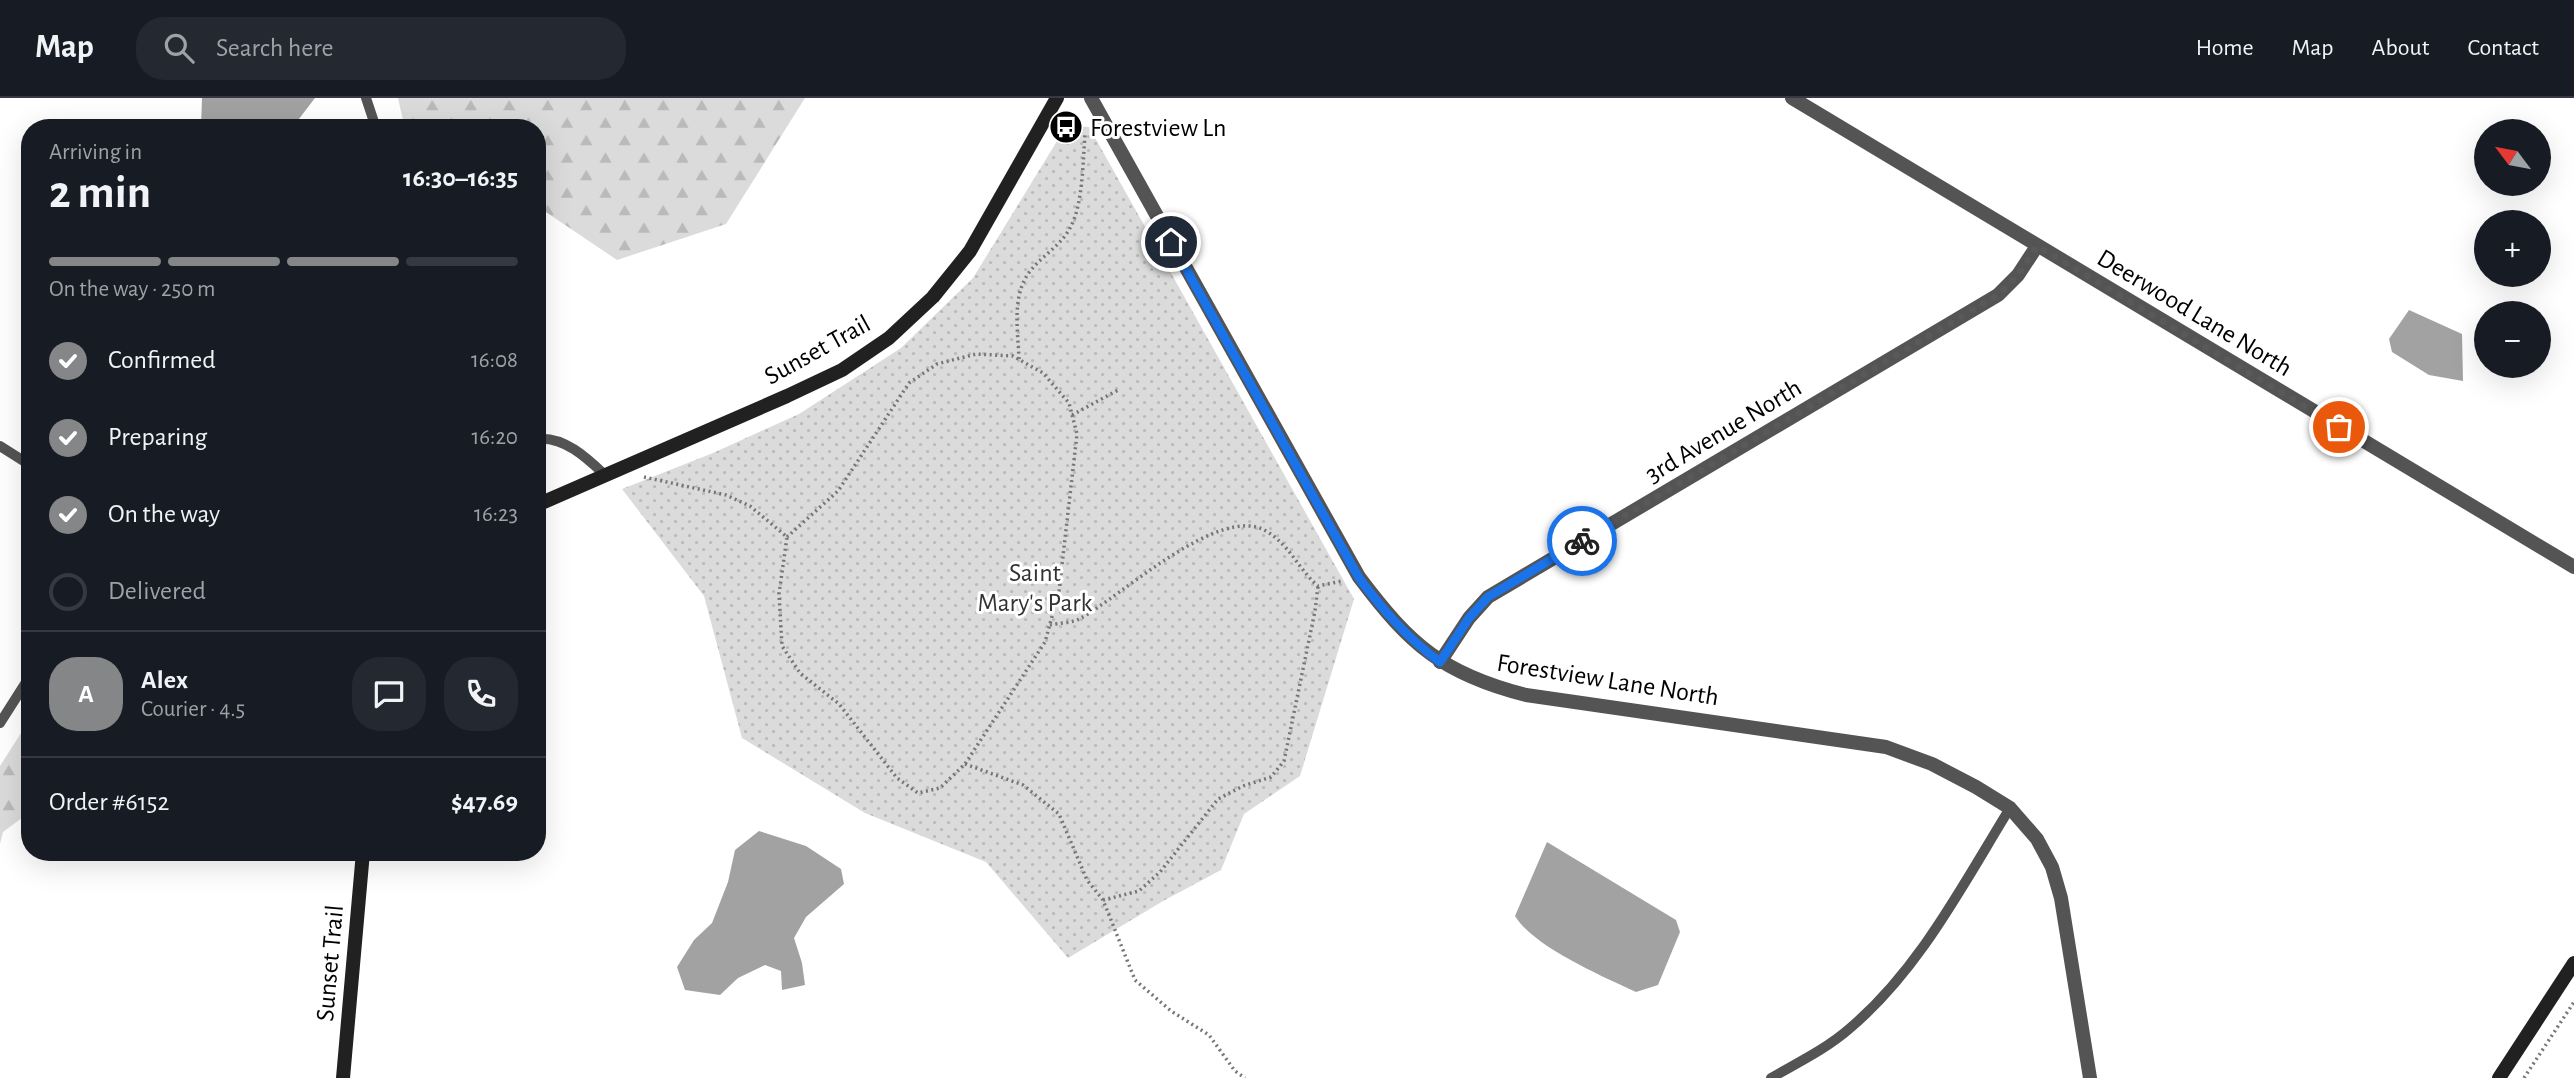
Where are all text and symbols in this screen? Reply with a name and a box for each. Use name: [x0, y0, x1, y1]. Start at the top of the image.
search box: [136, 17, 626, 80]
icon: search: [160, 29, 198, 67]
text: Map: [35, 31, 94, 64]
text: Search here: [216, 35, 334, 61]
text: Home: [2196, 36, 2254, 60]
text: Map: [2292, 36, 2334, 60]
text: About: [2372, 36, 2429, 60]
text: Contact: [2467, 36, 2539, 60]
bus stop icon: Forestview Ln: [1047, 108, 1085, 146]
place label: Forestview Ln: [1090, 115, 1226, 141]
north arrow: [2474, 119, 2552, 196]
map controls: [2474, 119, 2551, 378]
text: Arriving in: [49, 141, 142, 164]
text: 16:30–16:35: [403, 165, 518, 191]
text: 2 min: [49, 170, 151, 216]
button: +: [2474, 210, 2551, 287]
pin: [1141, 212, 1201, 272]
icon: home: [1152, 223, 1190, 261]
street label: Deerwood Lane North: [2093, 245, 2296, 381]
text: On the way · 250 m: [49, 278, 216, 301]
button: −: [2474, 301, 2551, 378]
street label: Sunset Trail: [760, 310, 875, 390]
icon: check: [49, 342, 87, 380]
text: Confirmed: [108, 347, 216, 373]
text: 16:08: [471, 349, 518, 372]
street label: 3rd Avenue North: [1641, 374, 1806, 488]
pin: [2309, 397, 2369, 457]
icon: bag: [2320, 408, 2358, 446]
icon: check: [49, 419, 87, 457]
text: Preparing: [108, 424, 207, 450]
text: 16:20: [471, 426, 518, 449]
icon: check: [49, 496, 87, 534]
text: On the way: [108, 501, 220, 527]
text: 16:23: [474, 503, 518, 526]
courier: [1547, 506, 1617, 576]
icon: bike: [1563, 522, 1601, 560]
park label: Saint Mary's Park: [978, 560, 1093, 616]
text: Delivered: [108, 578, 206, 604]
street label: Forestview Lane North: [1495, 650, 1721, 710]
button: chat: [352, 657, 426, 731]
button: phone: [444, 657, 518, 731]
text: Alex: [141, 667, 188, 693]
text: A: [78, 681, 94, 707]
text: Courier · 4.5: [141, 698, 245, 721]
text: Order #6152: [49, 789, 169, 815]
text: $47.69: [451, 789, 518, 815]
street label: Sunset Trail: [312, 904, 348, 1022]

